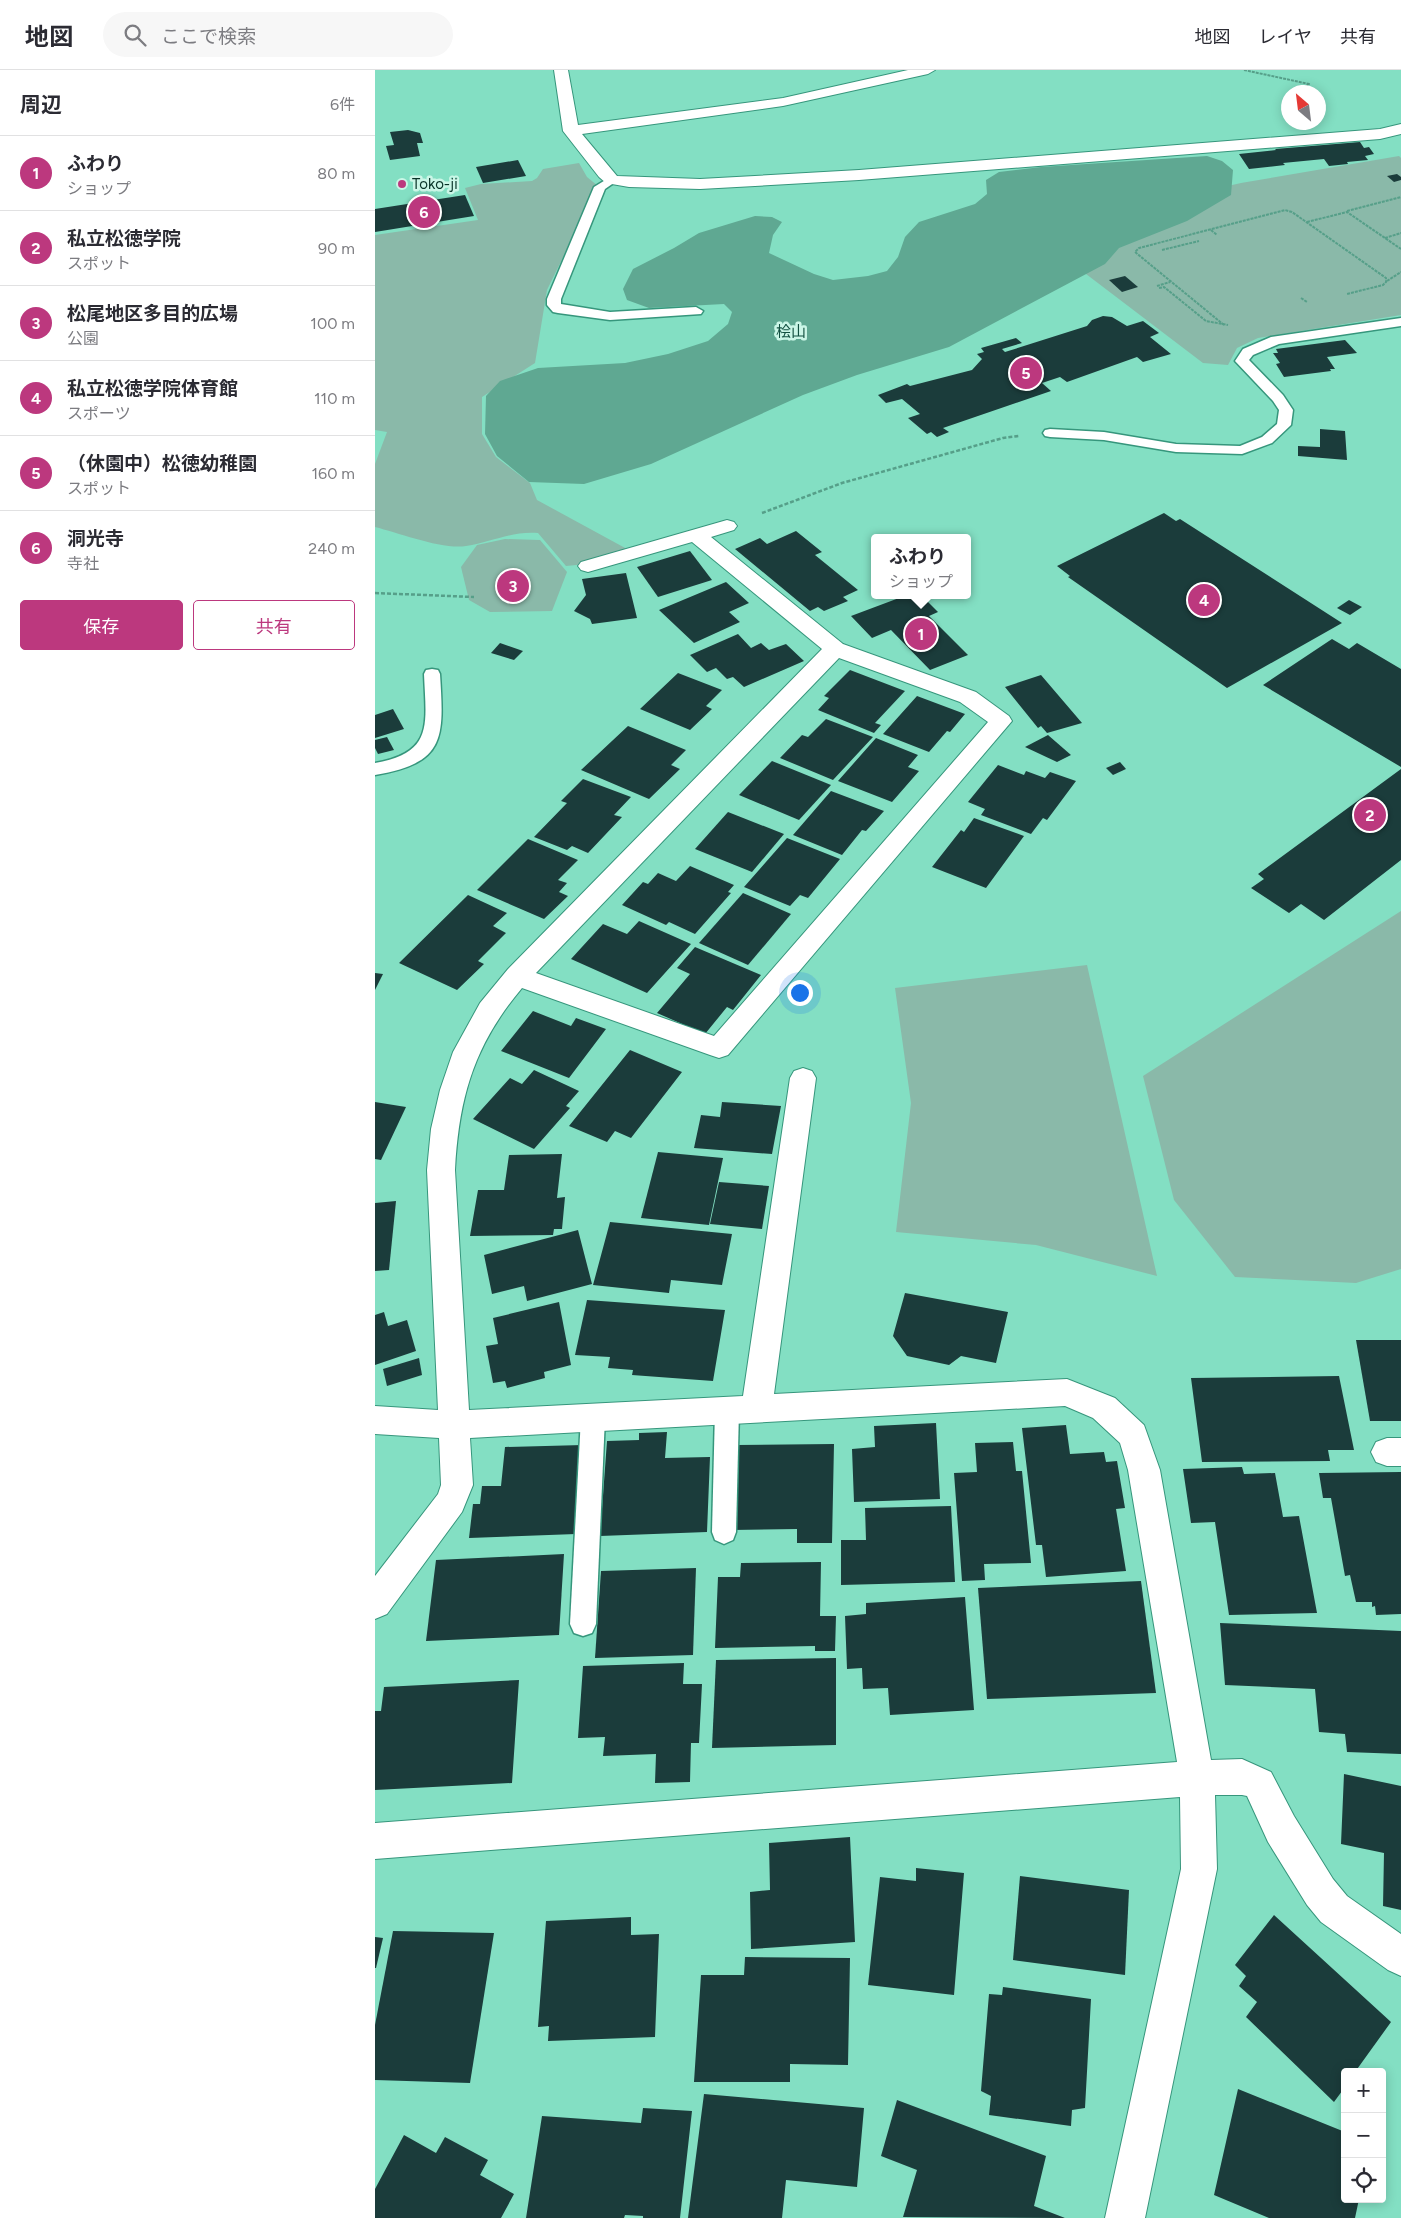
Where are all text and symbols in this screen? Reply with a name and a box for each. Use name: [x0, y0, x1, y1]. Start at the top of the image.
search box: [103, 12, 453, 57]
icon: search: [121, 21, 149, 49]
text: 地図: [25, 22, 73, 51]
text: ここで検索: [161, 25, 256, 48]
text: 地図: [1195, 26, 1231, 48]
text: レイヤ: [1259, 26, 1312, 48]
text: 共有: [1340, 26, 1376, 48]
north arrow: [1281, 85, 1326, 130]
text: 周辺: [20, 92, 62, 117]
text: 6件: [330, 95, 355, 114]
text: ふわり: [67, 152, 124, 175]
text: 1: [33, 164, 39, 183]
text: 80 m: [317, 164, 355, 183]
place label: Toko-ji: [412, 175, 458, 193]
marker: Toko-ji: [396, 178, 408, 190]
text: ショップ: [67, 179, 131, 198]
pin: 6: [408, 193, 440, 231]
text: 私立松徳学院: [67, 227, 181, 250]
text: 2: [31, 239, 41, 258]
text: 90 m: [318, 239, 355, 258]
text: スポット: [67, 254, 131, 273]
text: 松尾地区多目的広場: [67, 302, 238, 325]
text: 3: [32, 314, 40, 333]
text: 100 m: [310, 314, 355, 333]
park label: 桧山: [776, 323, 806, 341]
text: 公園: [67, 329, 99, 348]
pin: 5: [1010, 354, 1042, 392]
text: 私立松徳学院体育館: [67, 377, 238, 400]
text: 4: [31, 389, 41, 408]
text: 110 m: [314, 389, 355, 408]
text: スポーツ: [67, 404, 131, 423]
text: （休園中）松徳幼稚園: [67, 452, 257, 475]
text: 5: [31, 464, 41, 483]
text: 160 m: [312, 464, 355, 483]
text: スポット: [67, 479, 131, 498]
text: 洞光寺: [67, 527, 124, 550]
popup: [871, 534, 971, 599]
text: 6: [31, 539, 41, 558]
text: 240 m: [308, 539, 355, 558]
text: ふわり: [889, 545, 946, 568]
text: 寺社: [67, 554, 99, 573]
pin: 3: [497, 567, 529, 605]
text: ショップ: [889, 572, 953, 591]
pin: 4: [1188, 581, 1220, 619]
button: 保存: [20, 600, 183, 650]
button: 共有: [193, 600, 355, 650]
pin: 1: [905, 615, 937, 653]
pin: 2: [1354, 796, 1386, 834]
your location: [787, 980, 813, 1006]
map controls: [1341, 2068, 1386, 2203]
button: +: [1341, 2068, 1386, 2113]
button: −: [1341, 2113, 1386, 2158]
button: locate: [1341, 2158, 1386, 2203]

